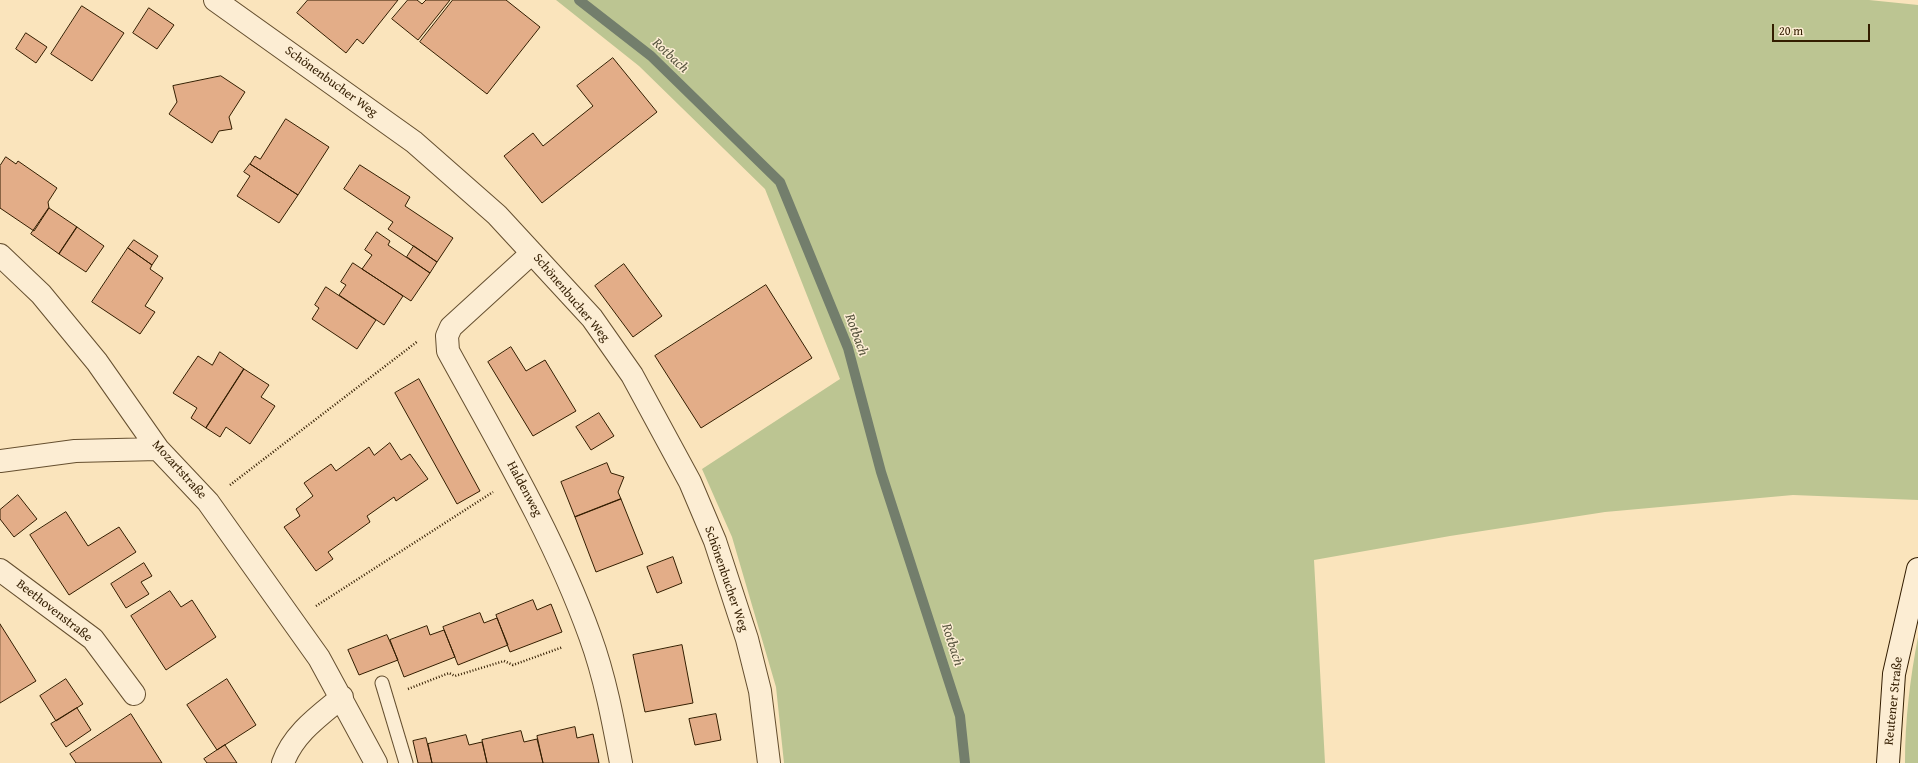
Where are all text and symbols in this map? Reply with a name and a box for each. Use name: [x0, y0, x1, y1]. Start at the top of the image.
scale bar: [1774, 16, 1872, 42]
text: 20 m: [1779, 22, 1803, 39]
water label: Rotbach: [648, 35, 692, 77]
street label: Schönenbucher Weg: [282, 43, 380, 121]
street label: Schönenbucher Weg: [529, 251, 613, 345]
water label: Rotbach: [841, 312, 871, 358]
street label: Mozartstraße: [148, 437, 210, 503]
street label: Haldenweg: [503, 459, 545, 519]
street label: Schönenbucher Weg: [701, 524, 751, 634]
street label: Beethovenstraße: [13, 576, 95, 646]
water label: Rotbach: [937, 622, 967, 668]
street label: Reutener Straße: [1882, 656, 1906, 746]

